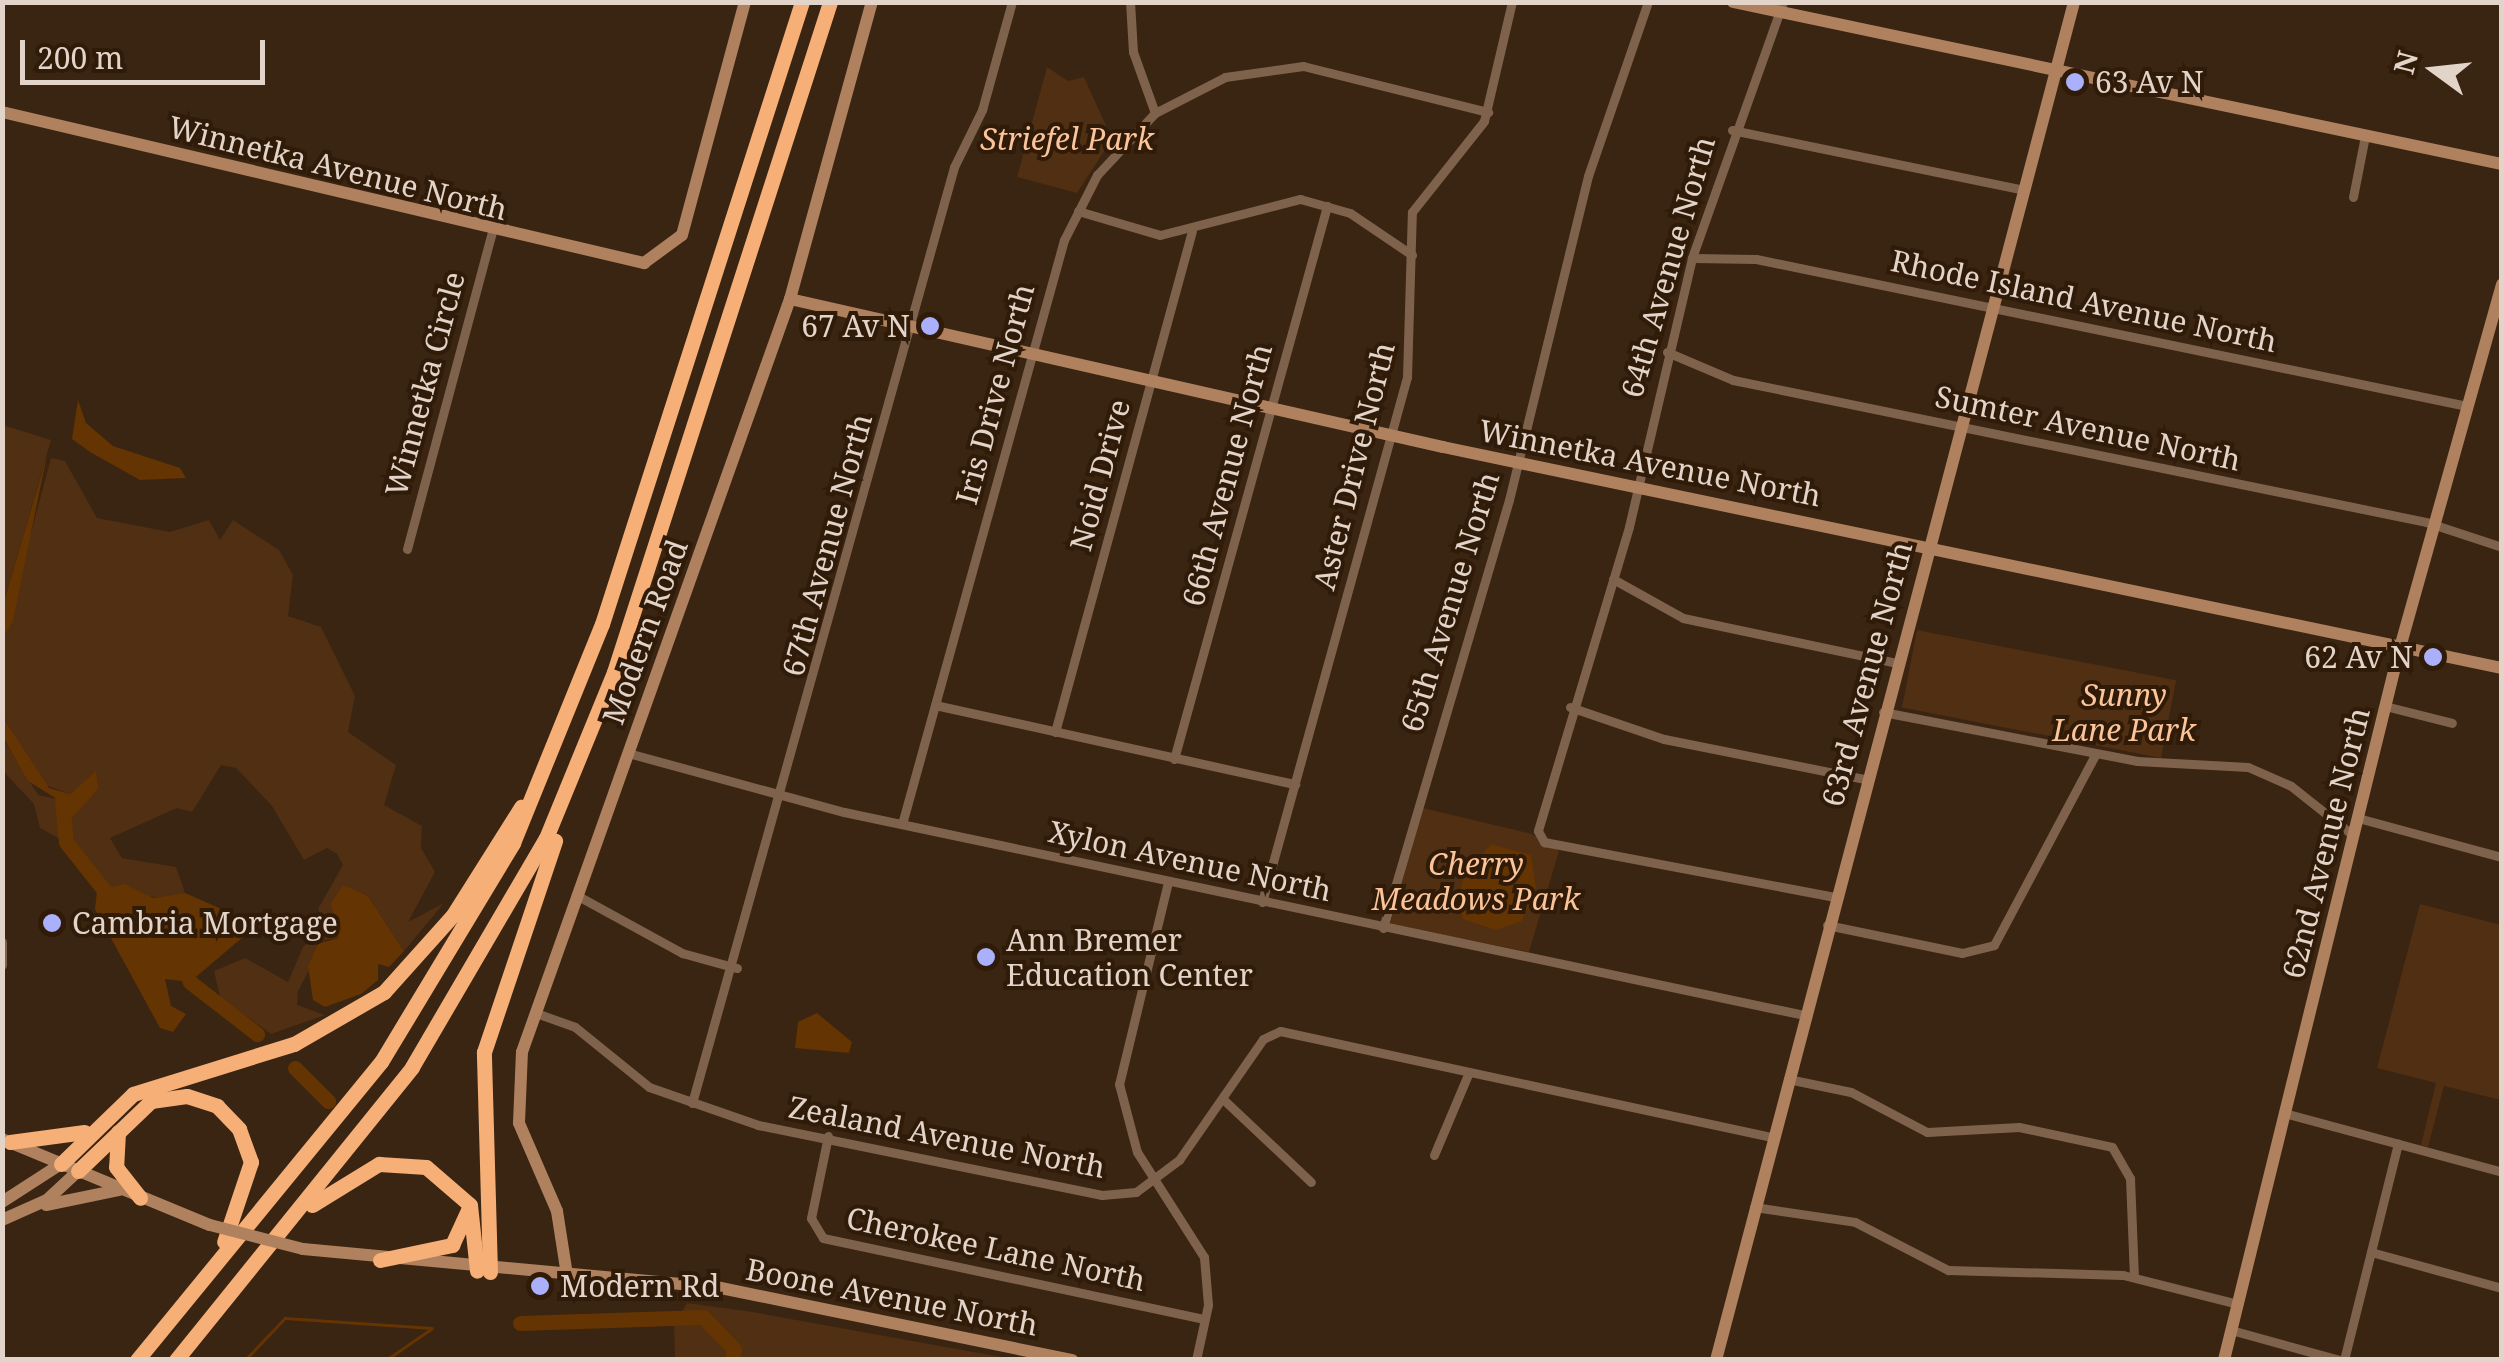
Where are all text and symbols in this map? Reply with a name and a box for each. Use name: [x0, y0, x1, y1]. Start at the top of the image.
scale bar: [25, 20, 270, 82]
north arrow: [2384, 20, 2484, 120]
text: 200 m: [37, 37, 123, 78]
text: N: [2384, 47, 2426, 78]
place label: 63 Av N: [2095, 64, 2204, 100]
marker: 63 Av N: [2064, 71, 2086, 93]
street label: Winnetka Avenue North: [165, 108, 511, 228]
park label: Striefel Park: [980, 121, 1154, 157]
street label: 64th Avenue North: [1613, 132, 1723, 402]
street label: Rhode Island Avenue North: [1888, 242, 2280, 360]
street label: Winnetka Circle: [378, 268, 472, 500]
street label: Iris Drive North: [948, 280, 1042, 508]
place label: 67 Av N: [801, 308, 910, 344]
marker: 67 Av N: [919, 315, 941, 337]
street label: Aster Drive North: [1306, 338, 1402, 594]
street label: 66th Avenue North: [1175, 340, 1279, 610]
street label: Sumter Avenue North: [1932, 378, 2244, 478]
street label: Noid Drive: [1063, 395, 1137, 555]
street label: 67th Avenue North: [775, 410, 879, 680]
street label: Winnetka Avenue North: [1476, 412, 1824, 514]
street label: 65th Avenue North: [1393, 468, 1507, 736]
street label: Modern Road: [595, 535, 695, 729]
street label: 63rd Avenue North: [1814, 538, 1920, 810]
place label: 62 Av N: [2304, 639, 2413, 675]
marker: 62 Av N: [2422, 646, 2444, 668]
park label: Sunny Lane Park: [2052, 677, 2196, 748]
street label: 62nd Avenue North: [2275, 704, 2377, 982]
street label: Xylon Avenue North: [1045, 813, 1335, 909]
park label: Cherry Meadows Park: [1372, 846, 1580, 916]
place label: Cambria Mortgage: [72, 905, 338, 941]
marker: Cambria Mortgage: [41, 912, 63, 934]
place label: Ann Bremer Education Center: [1006, 922, 1253, 992]
marker: Ann Bremer Education Center: [975, 946, 997, 968]
street label: Zealand Avenue North: [786, 1089, 1108, 1185]
street label: Cherokee Lane North: [843, 1200, 1149, 1298]
street label: Boone Avenue North: [743, 1251, 1041, 1343]
place label: Modern Rd: [560, 1268, 719, 1304]
marker: Modern Rd: [529, 1275, 551, 1297]

